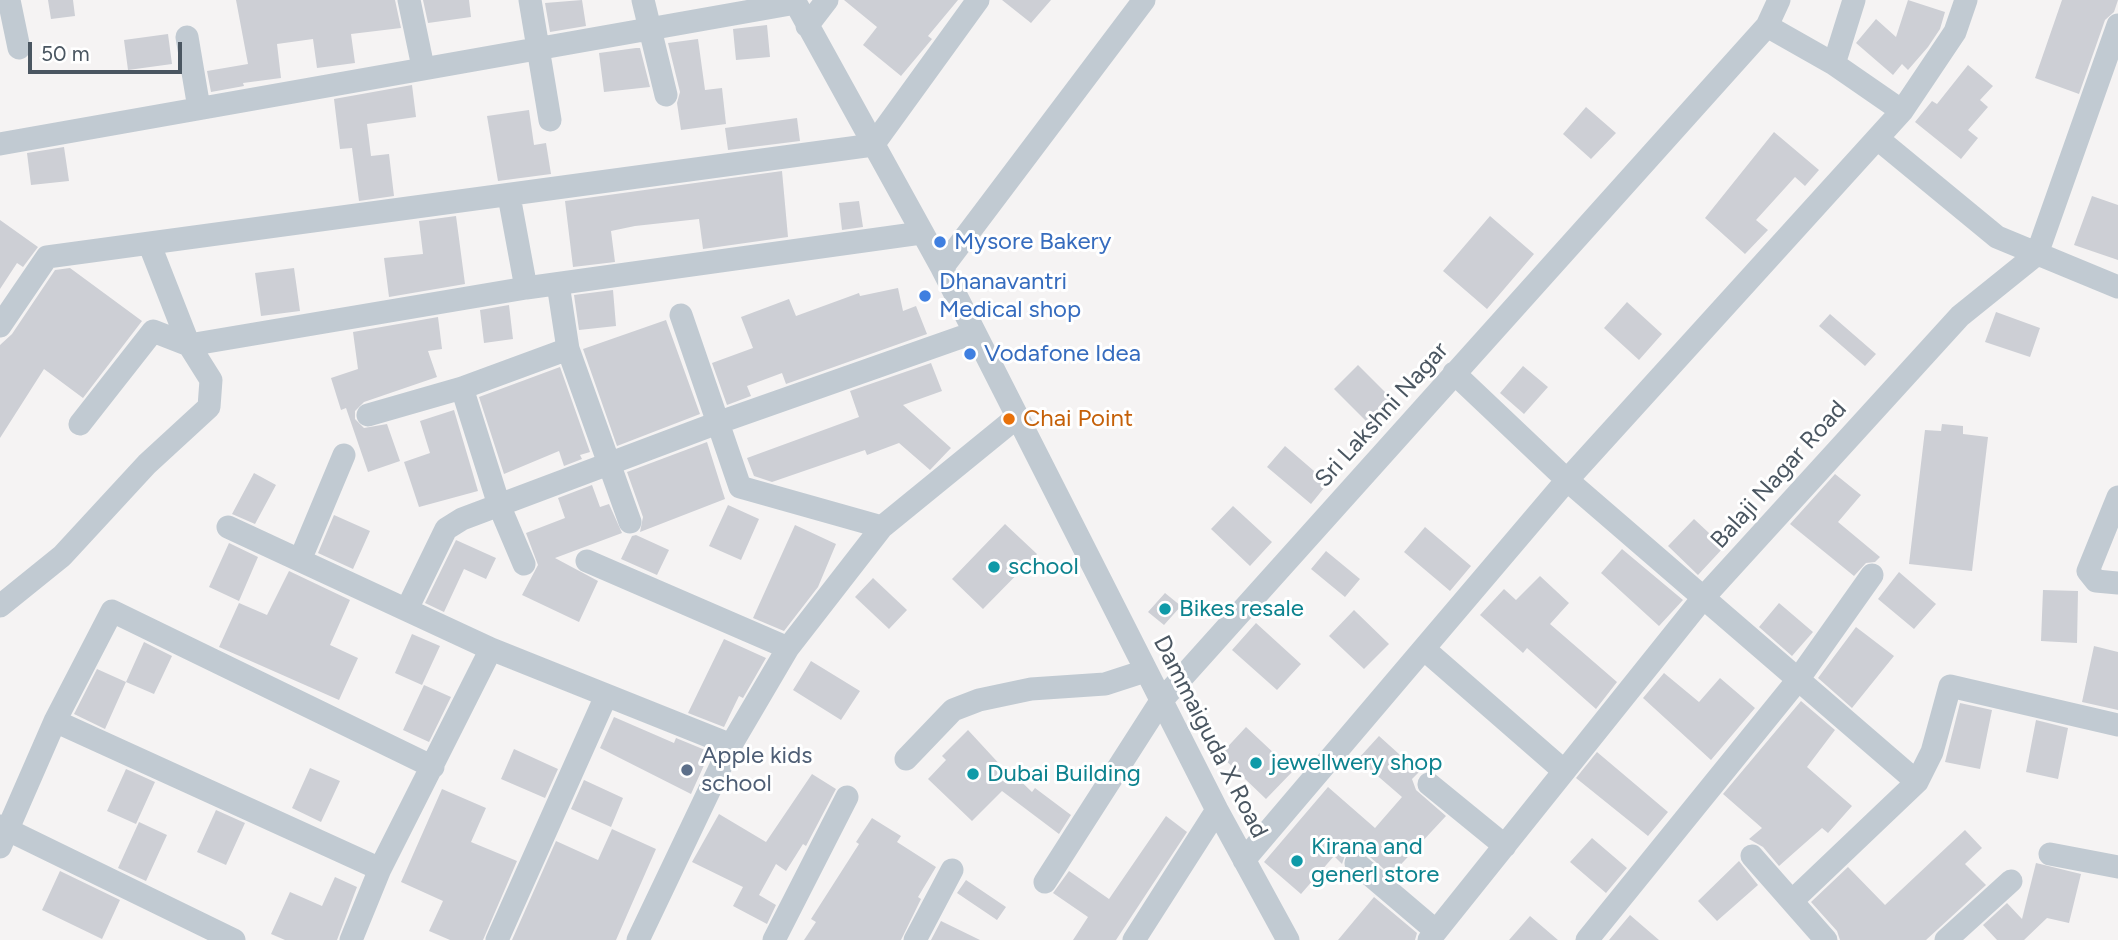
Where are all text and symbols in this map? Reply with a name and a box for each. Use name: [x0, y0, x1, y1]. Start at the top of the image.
scale bar: [32, 28, 186, 72]
text: 50 m: [41, 41, 90, 66]
place label: Mysore Bakery: [954, 228, 1111, 256]
marker: Mysore Bakery: [932, 234, 948, 250]
place label: Dhanavantri Medical shop: [939, 268, 1081, 324]
marker: Dhanavantri Medical shop: [917, 288, 933, 304]
street label: Sri Lakshni Nagar: [1309, 336, 1455, 494]
place label: Vodafone Idea: [984, 340, 1141, 368]
marker: Vodafone Idea: [962, 346, 978, 362]
street label: Balaji Nagar Road: [1705, 395, 1853, 555]
place label: Chai Point: [1023, 405, 1133, 433]
marker: Chai Point: [1001, 411, 1017, 427]
place label: school: [1008, 553, 1079, 581]
marker: school: [986, 559, 1002, 575]
place label: Bikes resale: [1179, 595, 1304, 623]
marker: Bikes resale: [1157, 601, 1173, 617]
street label: Dammaiguda X Road: [1147, 631, 1273, 843]
place label: Apple kids school: [701, 742, 812, 798]
place label: jewellwery shop: [1270, 749, 1442, 777]
marker: jewellwery shop: [1248, 755, 1264, 771]
place label: Dubai Building: [987, 760, 1141, 788]
marker: Apple kids school: [679, 762, 695, 778]
marker: Dubai Building: [965, 766, 981, 782]
place label: Kirana and generl store: [1311, 833, 1439, 889]
marker: Kirana and generl store: [1289, 853, 1305, 869]

